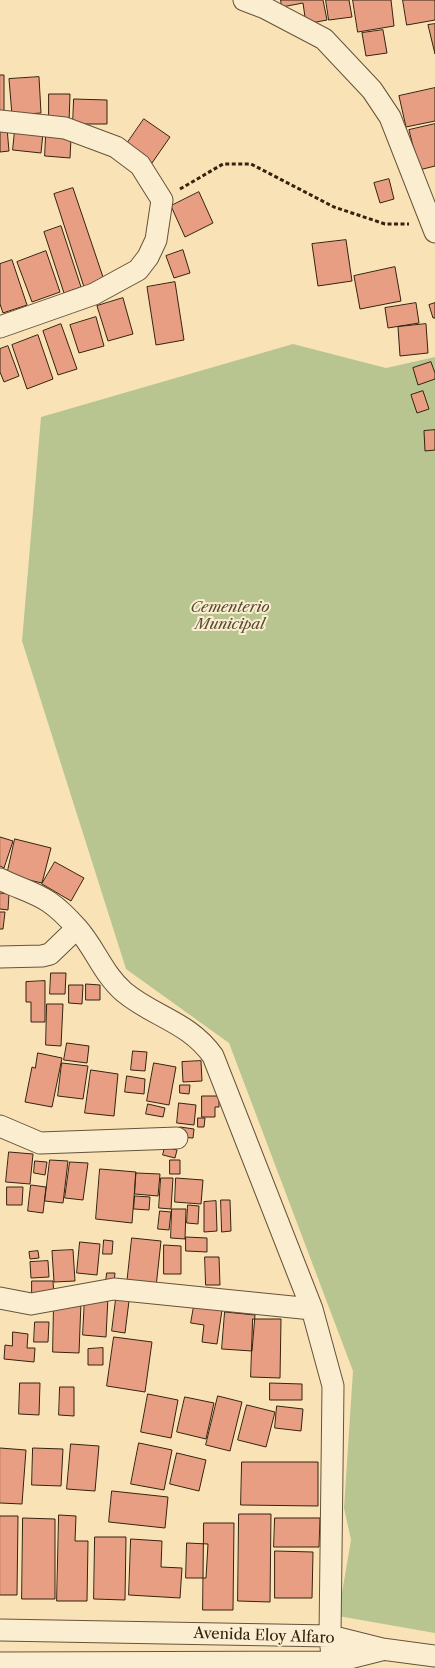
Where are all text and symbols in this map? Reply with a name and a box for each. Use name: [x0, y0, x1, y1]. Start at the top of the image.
park label: Cementerio Municipal: [190, 599, 270, 634]
street label: Avenida Eloy Alfaro: [193, 1625, 335, 1647]

